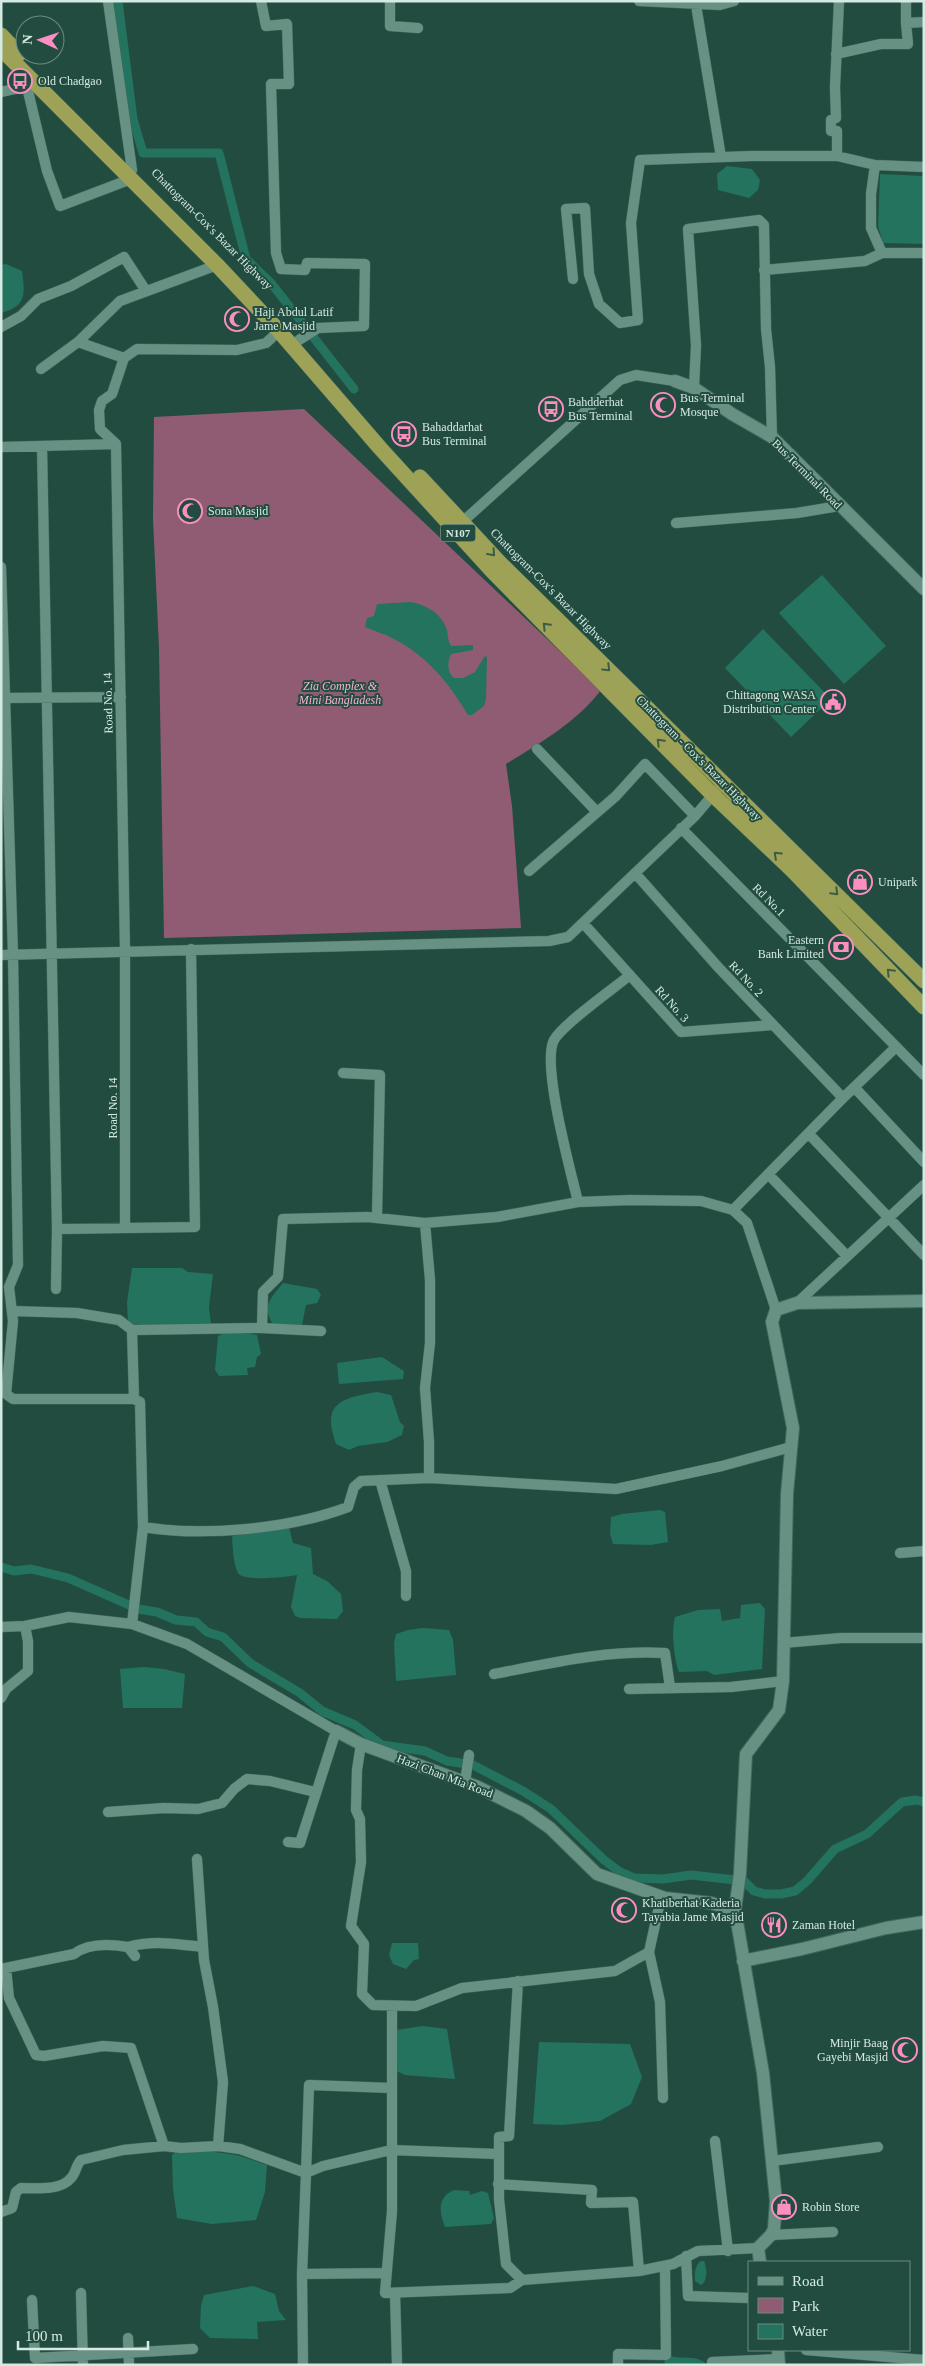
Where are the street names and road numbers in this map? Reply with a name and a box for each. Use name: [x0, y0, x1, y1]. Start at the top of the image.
street label: Chattogram-Cox's Bazar Highway: [149, 166, 275, 292]
street label: Bus Terminal Road: [769, 436, 845, 512]
road number: N107: [440, 524, 476, 542]
street label: Chattogram-Cox's Bazar Highway: [488, 526, 614, 652]
street label: Road No. 14: [100, 672, 116, 734]
street label: Chattogram - Cox's Bazar Highway: [633, 692, 765, 824]
street label: Rd No.1: [750, 881, 788, 919]
street label: Rd No. 2: [726, 958, 766, 1000]
street label: Rd No. 3: [652, 983, 692, 1025]
street label: Road No. 14: [106, 1078, 120, 1139]
street label: Hazi Chan Mia Road: [395, 1751, 495, 1801]

